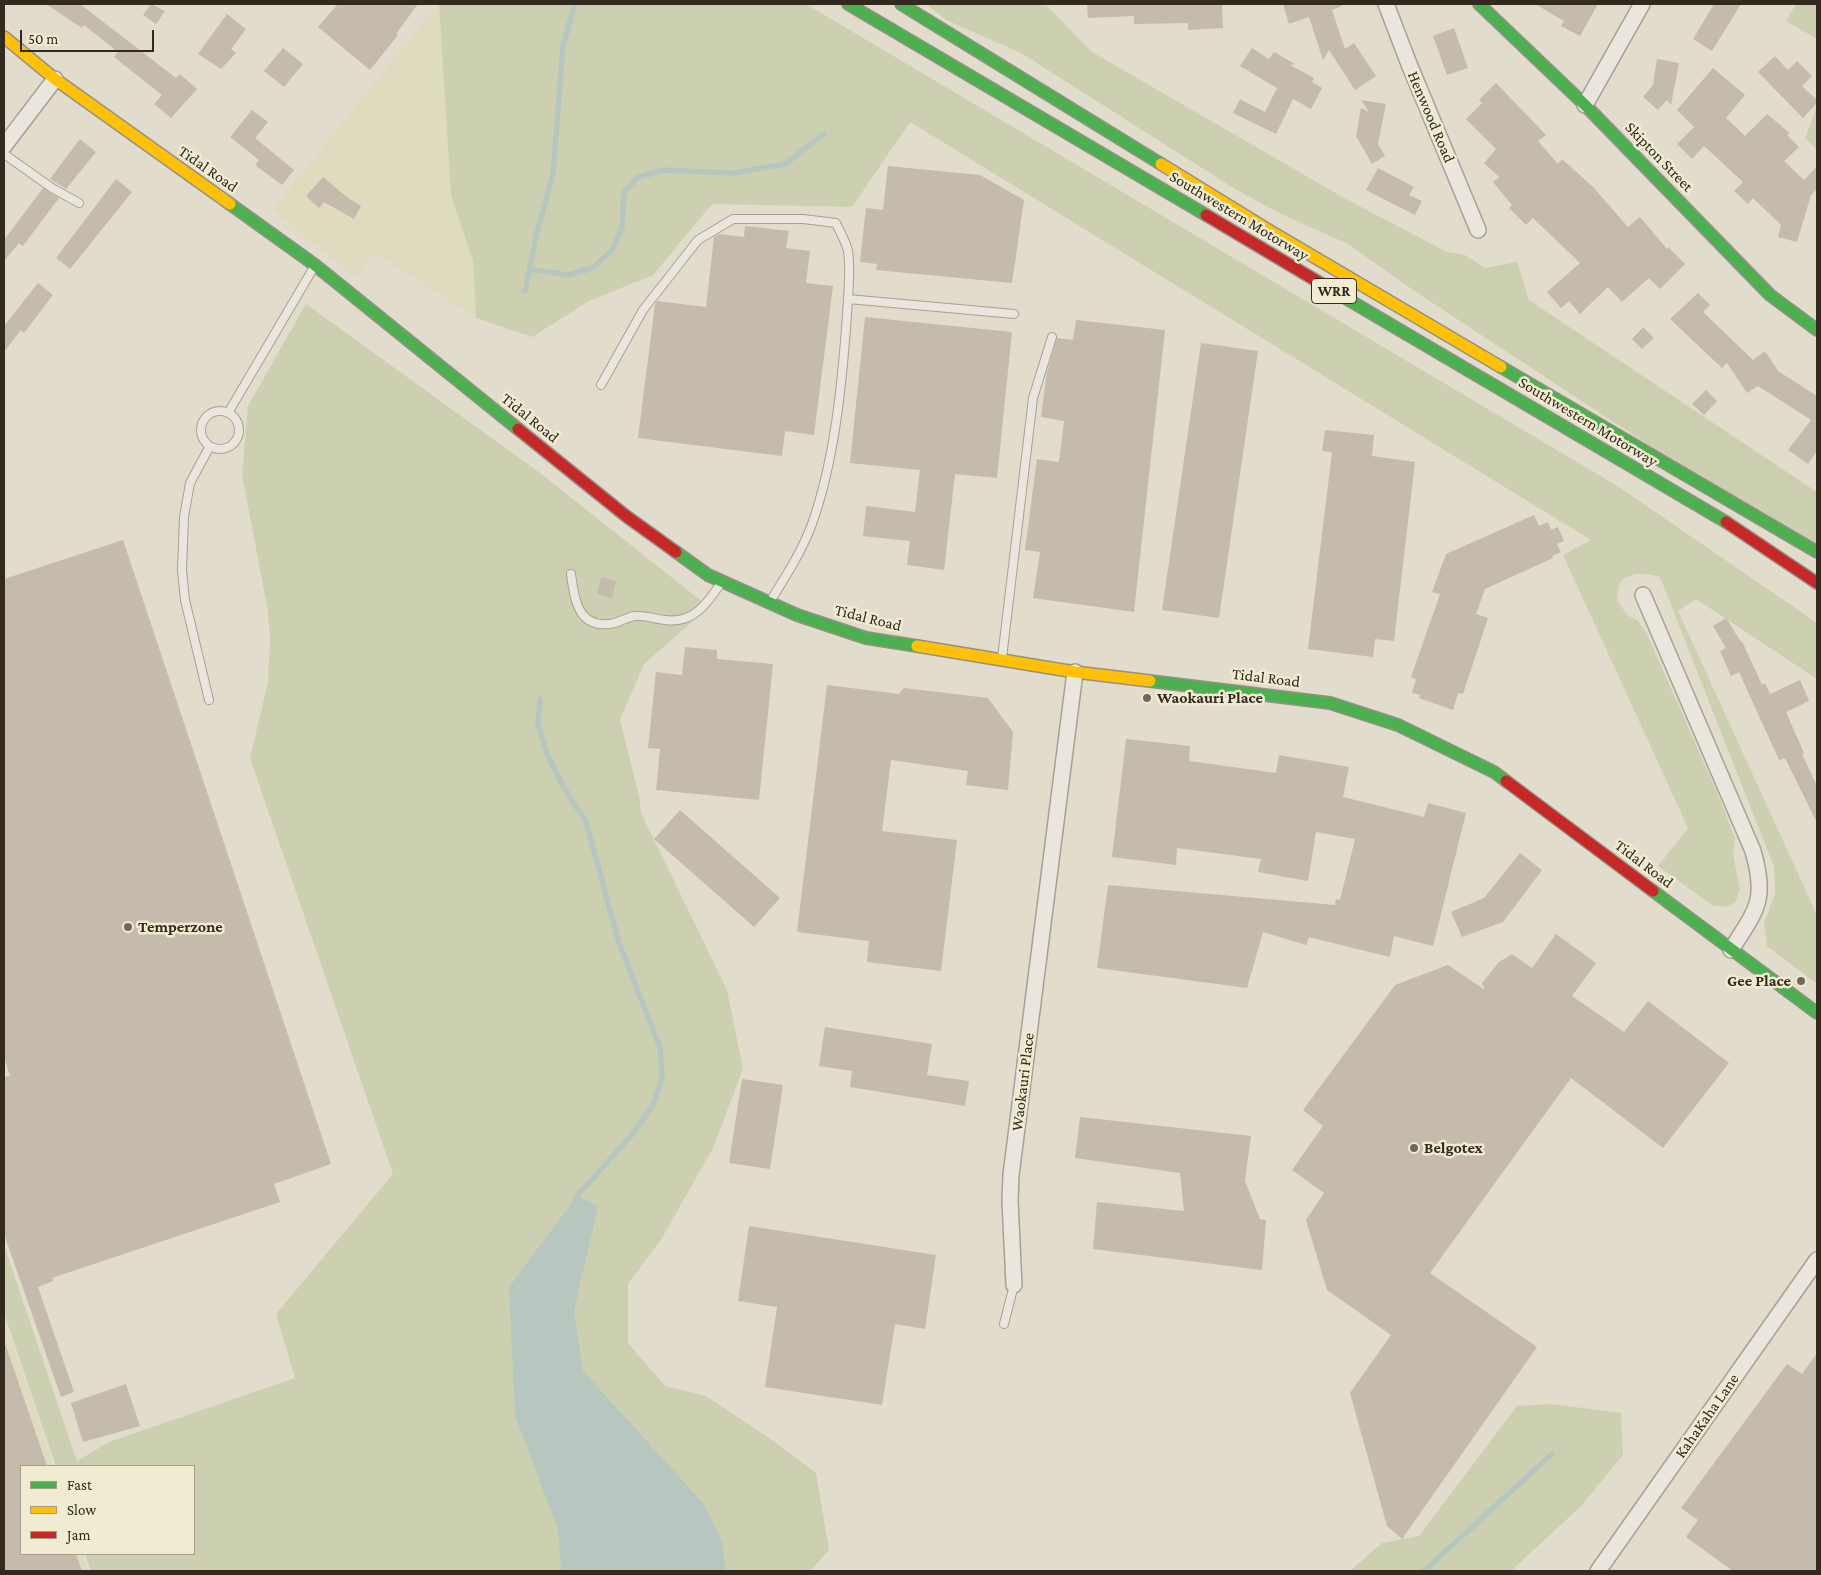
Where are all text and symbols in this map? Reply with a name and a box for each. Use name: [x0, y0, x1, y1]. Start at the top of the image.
scale bar: [22, 20, 156, 52]
text: 50 m: [28, 31, 58, 47]
street label: Henwood Road: [1403, 68, 1459, 166]
street label: Skipton Street: [1621, 118, 1697, 196]
street label: Tidal Road: [174, 142, 242, 196]
street label: Southwestern Motorway: [1166, 167, 1312, 265]
road number: WRR: [1312, 278, 1356, 304]
street label: Southwestern Motorway: [1515, 373, 1661, 471]
street label: Tidal Road: [497, 389, 563, 447]
street label: Tidal Road: [833, 600, 903, 636]
street label: Tidal Road: [1231, 664, 1301, 692]
place label: Waokauri Place: [1157, 688, 1263, 708]
marker: Waokauri Place: [1141, 692, 1153, 704]
street label: Tidal Road: [1611, 836, 1677, 892]
place label: Temperzone: [138, 917, 223, 937]
marker: Temperzone: [122, 921, 134, 933]
place label: Gee Place: [1727, 971, 1791, 991]
marker: Gee Place: [1795, 975, 1807, 987]
street label: Waokauri Place: [1007, 1032, 1039, 1132]
place label: Belgotex: [1424, 1138, 1483, 1158]
marker: Belgotex: [1408, 1142, 1420, 1154]
street label: KahaKaha Lane: [1671, 1370, 1743, 1462]
legend: [20, 1465, 195, 1555]
text: Fast: [67, 1477, 92, 1493]
text: Slow: [67, 1502, 96, 1518]
text: Jam: [67, 1527, 90, 1543]

